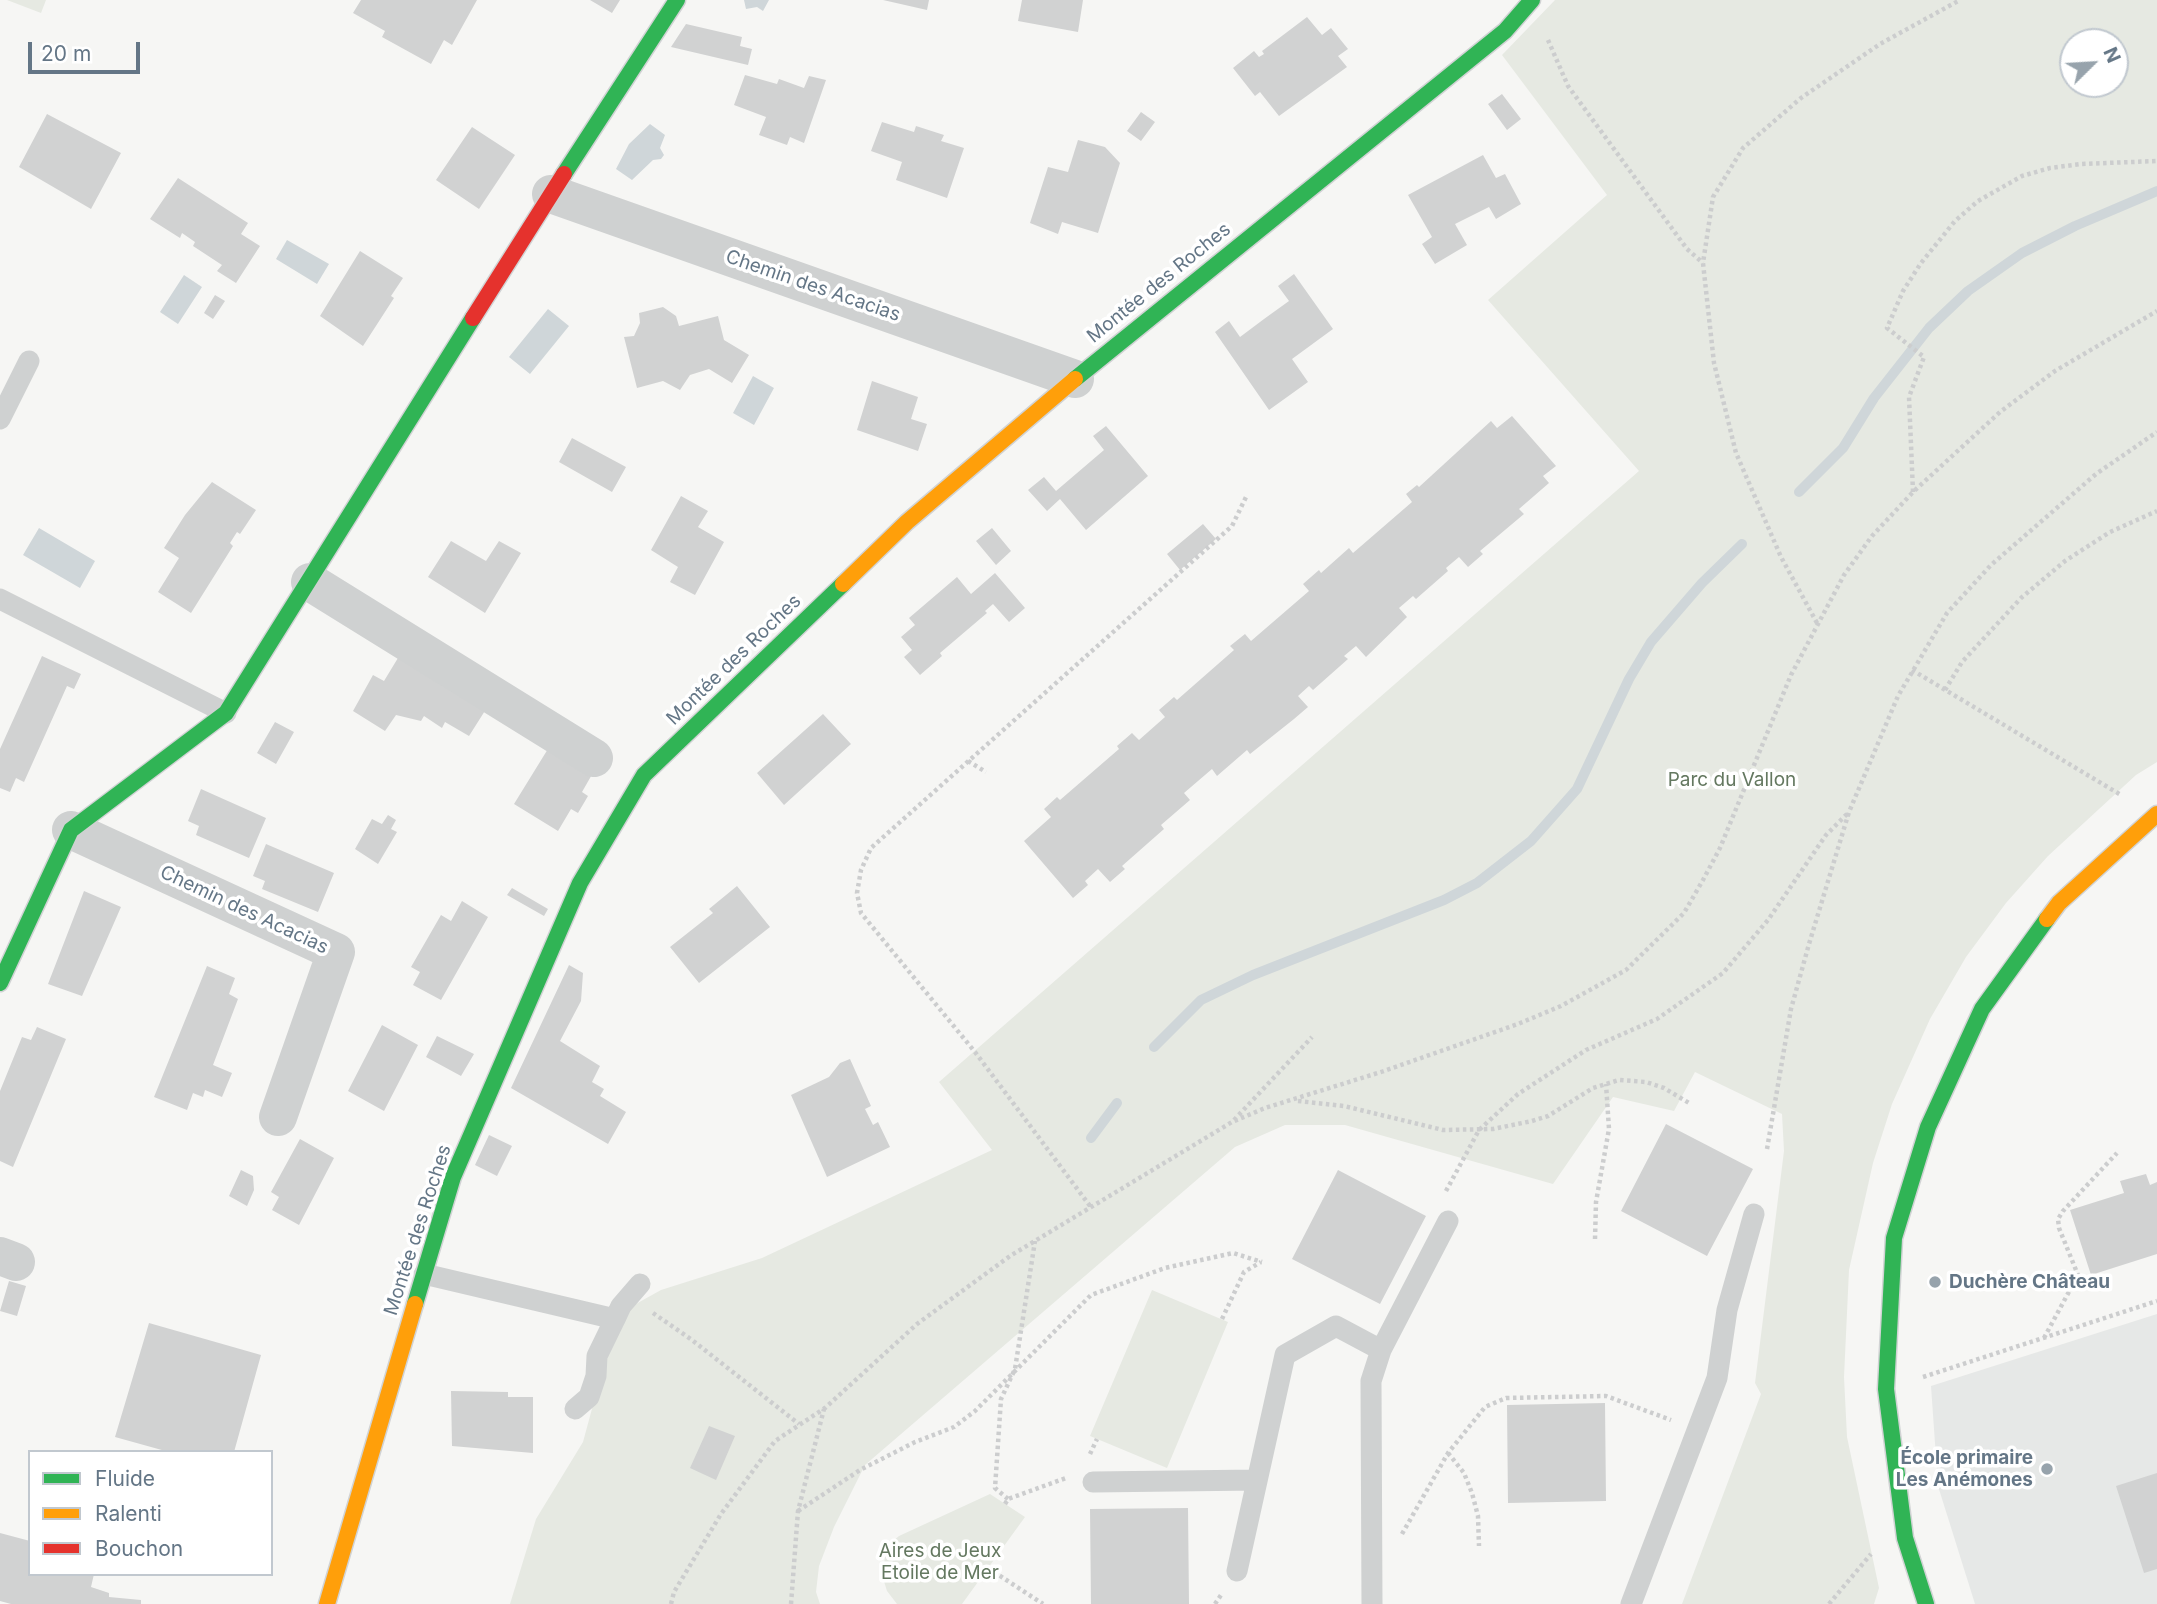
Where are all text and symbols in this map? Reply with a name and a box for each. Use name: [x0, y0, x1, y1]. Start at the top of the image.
scale bar: [32, 28, 144, 72]
north arrow: [2059, 28, 2129, 98]
text: 20 m: [41, 41, 91, 66]
text: N: [2098, 44, 2125, 66]
street label: Montée des Roches: [1083, 218, 1235, 348]
street label: Chemin des Acacias: [723, 245, 903, 327]
street label: Montée des Roches: [662, 590, 806, 730]
park label: Parc du Vallon: [1668, 769, 1796, 791]
street label: Chemin des Acacias: [156, 861, 332, 959]
street label: Montée des Roches: [380, 1142, 456, 1318]
place label: Duchère Château: [1949, 1271, 2110, 1293]
marker: Duchère Château: [1927, 1274, 1943, 1290]
place label: École primaire Les Anémones: [1896, 1447, 2033, 1491]
legend: [28, 1450, 273, 1576]
marker: École primaire Les Anémones: [2039, 1461, 2055, 1477]
text: Fluide: [95, 1466, 155, 1491]
text: Ralenti: [95, 1501, 162, 1526]
text: Bouchon: [95, 1536, 183, 1561]
park label: Aires de Jeux Etoile de Mer: [879, 1540, 1001, 1584]

